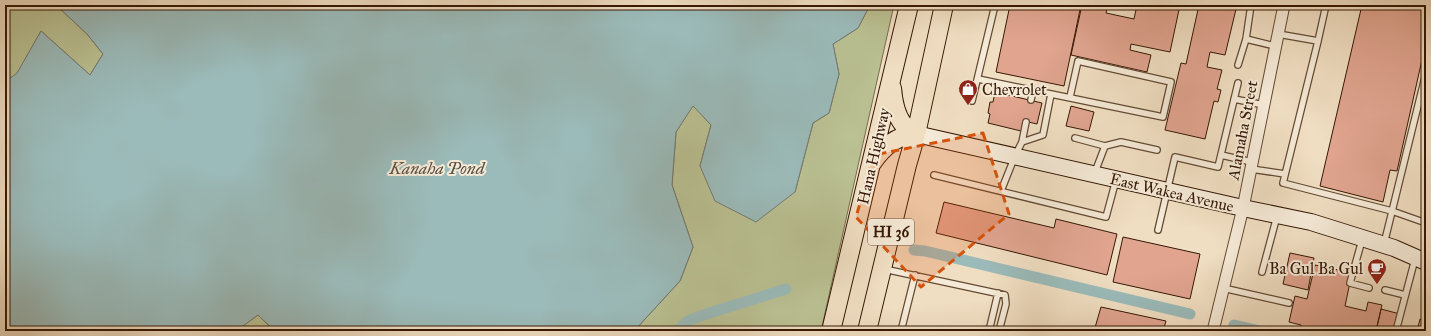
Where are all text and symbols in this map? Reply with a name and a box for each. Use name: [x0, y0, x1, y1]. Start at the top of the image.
shop icon: Chevrolet: [957, 78, 979, 106]
street label: Alamaha Street: [1223, 78, 1262, 182]
place label: Chevrolet: [982, 80, 1047, 99]
street label: Hana Highway: [853, 106, 895, 206]
water label: Kanaha Pond: [388, 158, 486, 179]
street label: East Wakea Avenue: [1108, 169, 1236, 216]
road number: HI 36: [868, 219, 914, 245]
cafe icon: Ba Gul Ba Gul: [1366, 257, 1388, 285]
place label: Ba Gul Ba Gul: [1269, 259, 1364, 278]

